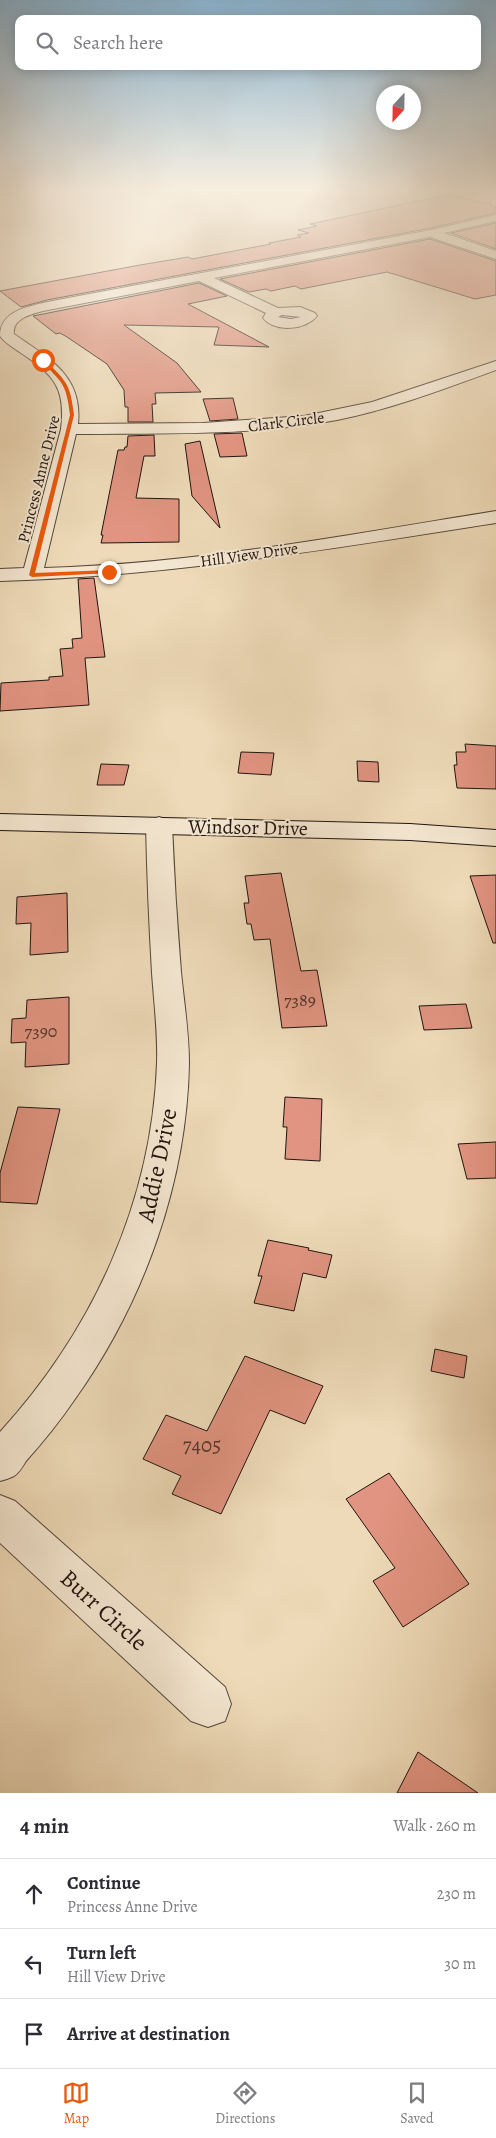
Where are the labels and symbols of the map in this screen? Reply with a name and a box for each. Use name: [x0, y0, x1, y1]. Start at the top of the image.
north arrow: [376, 85, 421, 130]
route start: [32, 349, 55, 372]
street label: Clark Circle: [247, 406, 326, 438]
street label: Princess Anne Drive: [12, 413, 65, 545]
street label: Hill View Drive: [199, 537, 299, 573]
route end: [98, 561, 121, 584]
street label: Windsor Drive: [187, 813, 308, 842]
house number: 7389: [284, 988, 316, 1012]
house number: 7390: [25, 1019, 57, 1043]
street label: Addie Drive: [129, 1105, 185, 1226]
house number: 7405: [183, 1431, 221, 1459]
street label: Burr Circle: [53, 1562, 155, 1658]

